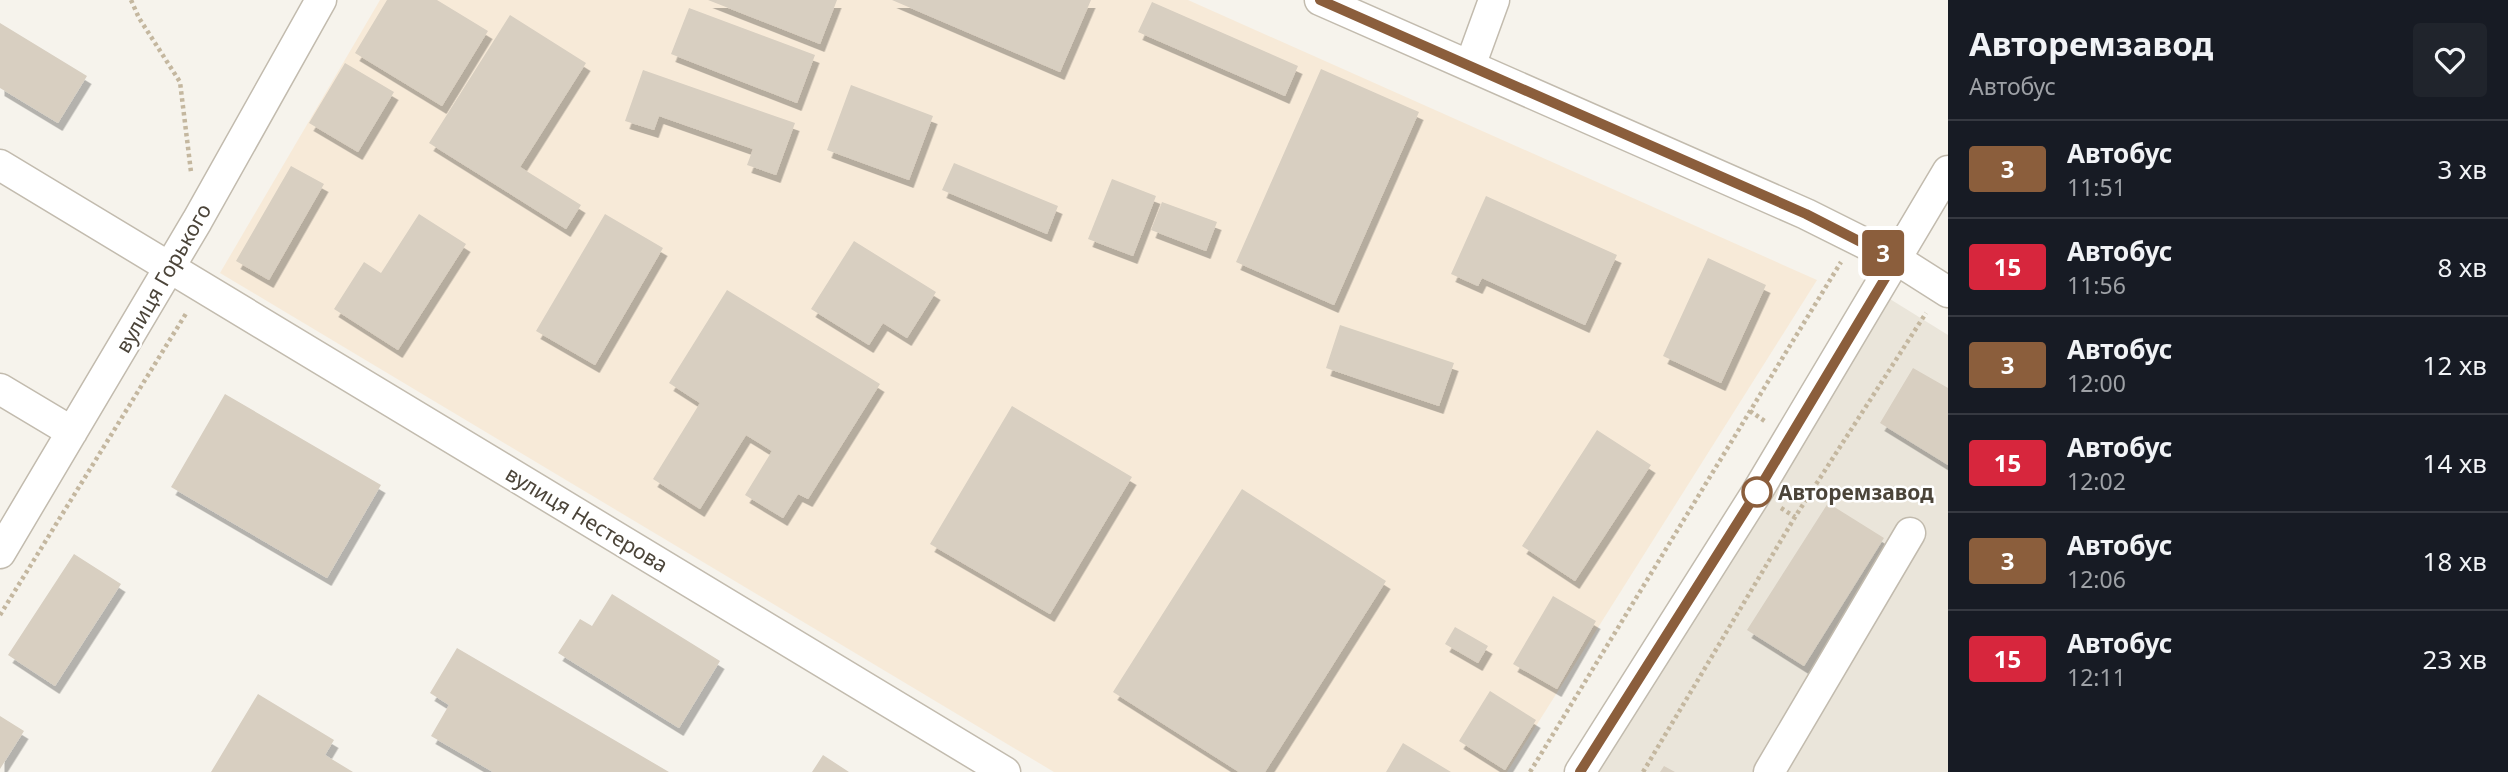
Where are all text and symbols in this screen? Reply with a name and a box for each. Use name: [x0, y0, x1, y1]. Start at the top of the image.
text: Авторемзавод: [1969, 21, 2213, 66]
button: heart: [2413, 23, 2487, 97]
text: Автобус: [1969, 70, 2056, 102]
text: Автобус: [2067, 135, 2172, 171]
text: 3 хв: [2437, 151, 2487, 187]
text: 3: [2001, 152, 2014, 185]
text: 11:51: [2067, 171, 2126, 203]
street label: вулиця Горького: [109, 198, 217, 358]
line badge: 3: [1860, 230, 1906, 276]
text: Автобус: [2067, 233, 2172, 269]
text: 3: [1876, 236, 1890, 269]
text: 8 хв: [2437, 249, 2487, 285]
text: 15: [1994, 250, 2021, 283]
text: 11:56: [2067, 269, 2126, 301]
text: Автобус: [2067, 331, 2172, 367]
text: 12 хв: [2423, 347, 2487, 383]
text: 3: [2001, 348, 2014, 381]
text: 12:00: [2067, 367, 2126, 399]
text: Автобус: [2067, 429, 2172, 465]
text: 14 хв: [2423, 445, 2487, 481]
text: 15: [1994, 446, 2021, 479]
street label: вулиця Нестерова: [501, 459, 673, 579]
text: 12:02: [2067, 465, 2126, 497]
marker: Авторемзавод: [1742, 477, 1772, 507]
place label: Авторемзавод: [1778, 478, 1934, 506]
text: Автобус: [2067, 527, 2172, 563]
text: 18 хв: [2423, 543, 2487, 579]
text: 3: [2001, 544, 2014, 577]
text: 12:06: [2067, 563, 2126, 595]
text: Автобус: [2067, 625, 2172, 661]
text: 23 хв: [2423, 641, 2487, 677]
text: 15: [1994, 642, 2021, 675]
text: 12:11: [2067, 661, 2126, 693]

